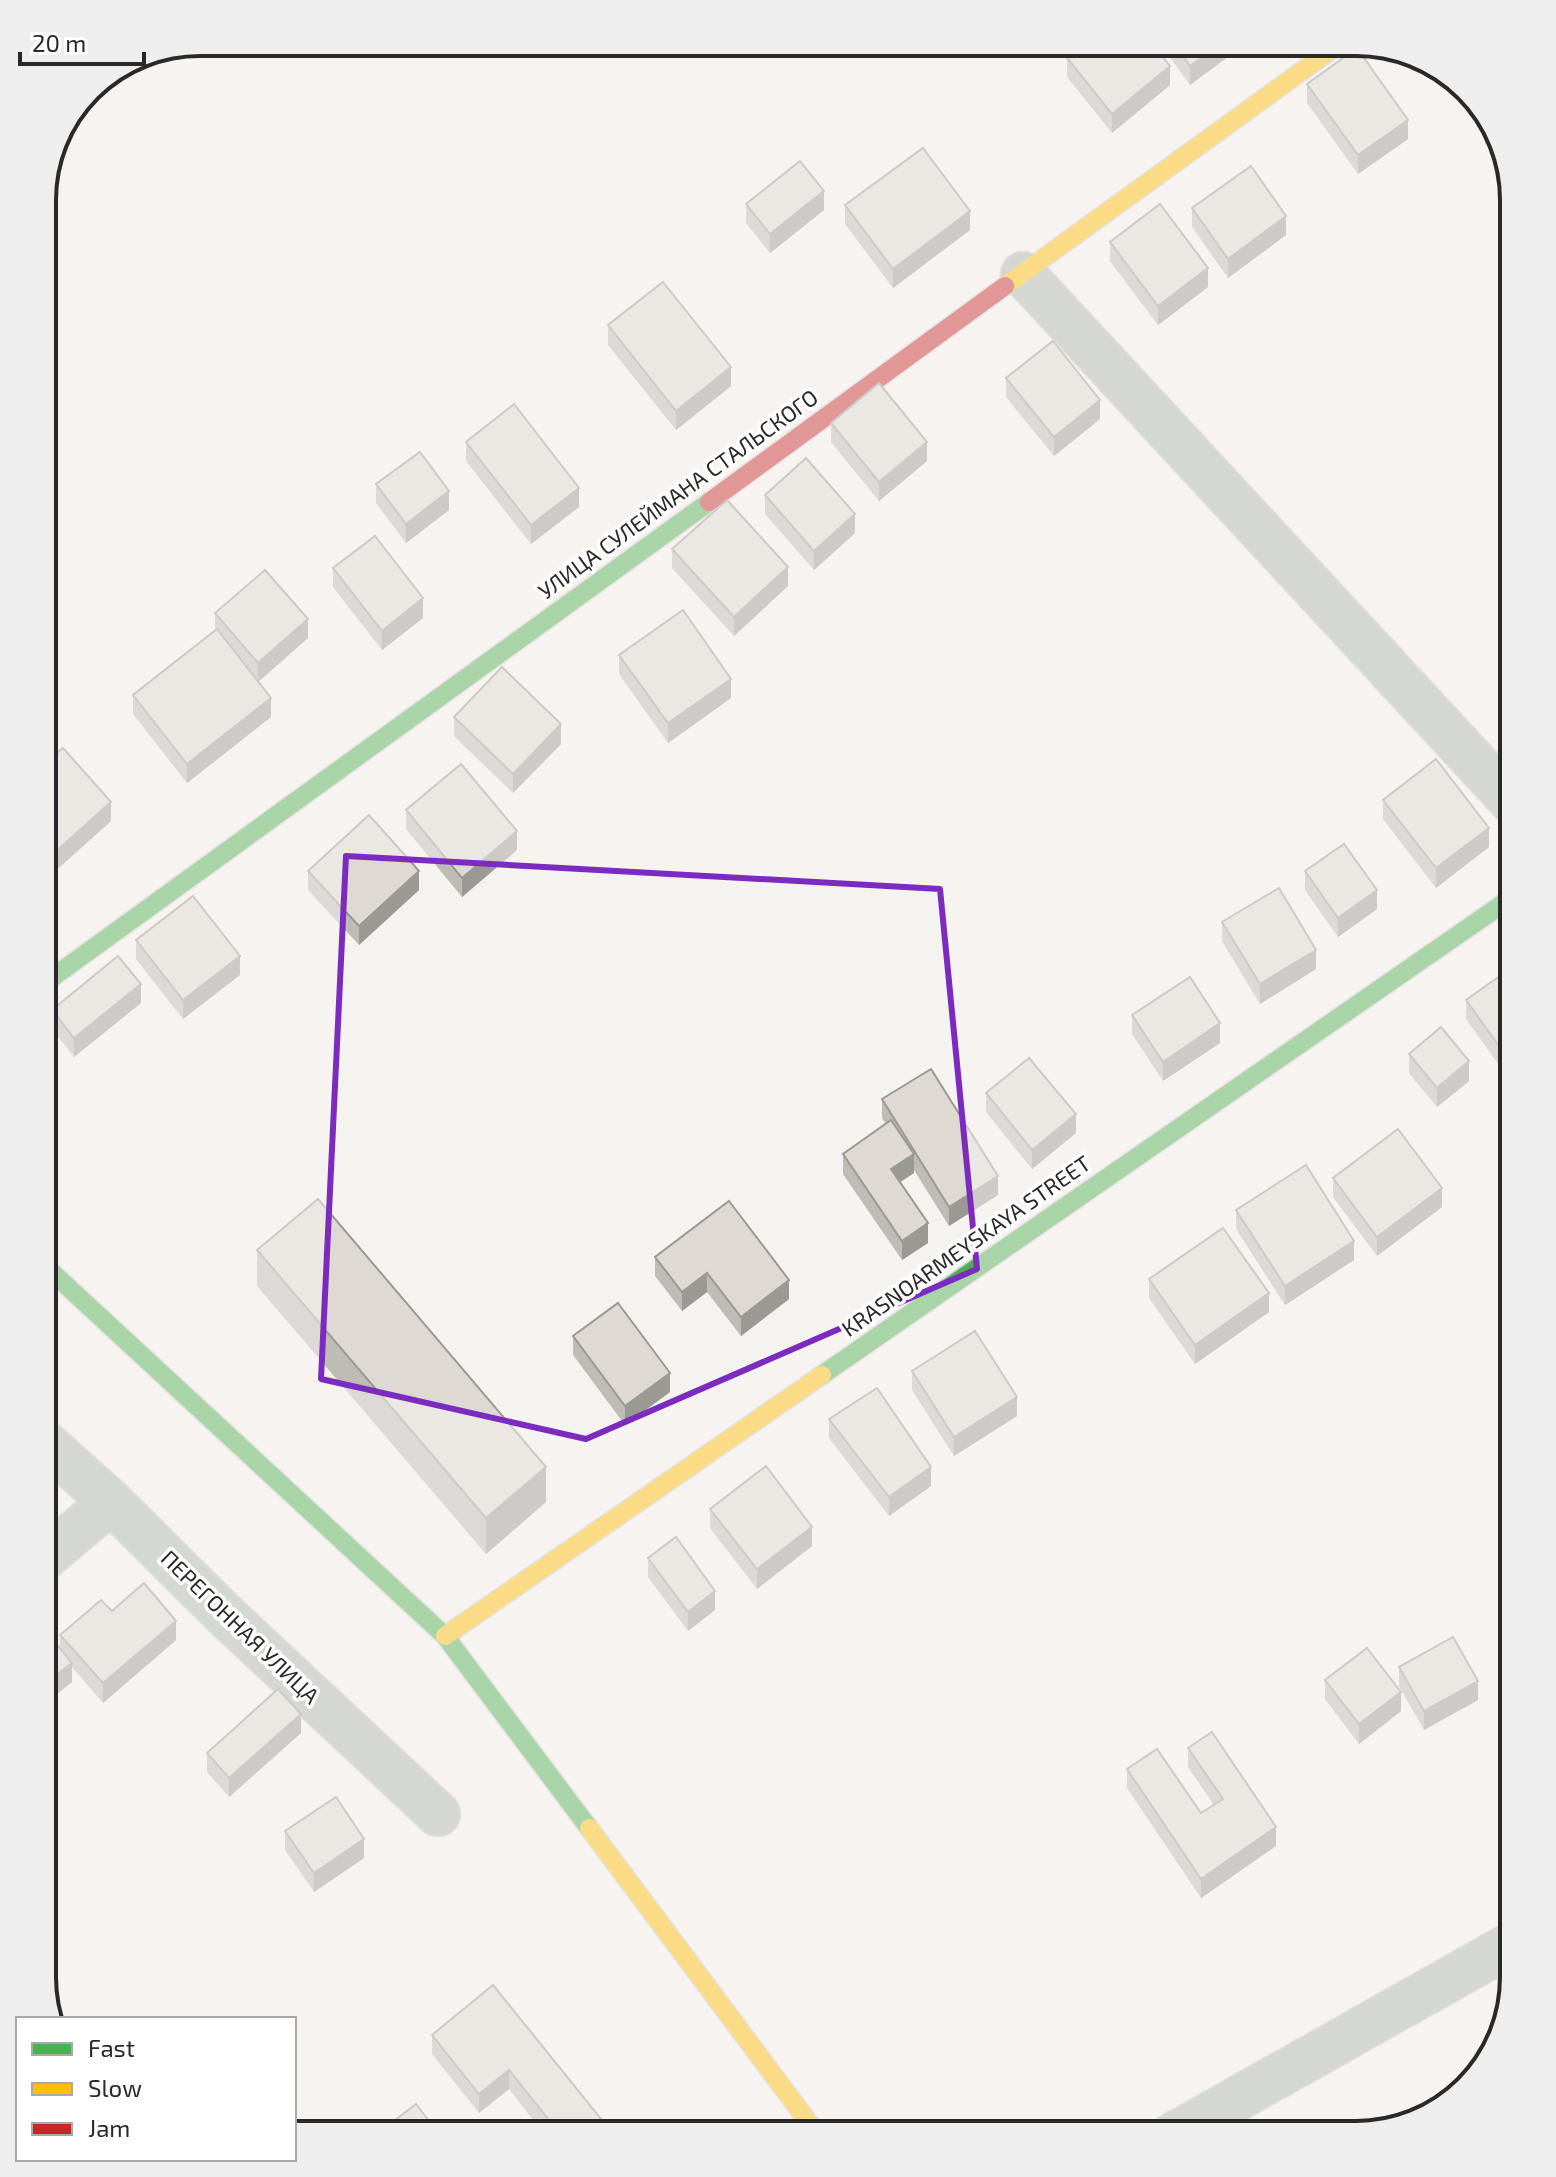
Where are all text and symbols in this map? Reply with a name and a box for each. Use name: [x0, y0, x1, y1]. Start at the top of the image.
scale bar: [20, 16, 144, 66]
text: 20 m: [32, 28, 86, 57]
street label: УЛИЦА СУЛЕЙМАНА СТАЛЬСКОГО: [533, 383, 822, 603]
street label: KRASNOARMEYSKAYA STREET: [836, 1149, 1095, 1341]
street label: ПЕРЕГОННАЯ УЛИЦА: [156, 1544, 325, 1709]
legend: [16, 2017, 296, 2161]
text: Fast: [88, 2033, 135, 2062]
text: Slow: [88, 2073, 142, 2102]
text: Jam: [88, 2113, 130, 2142]

